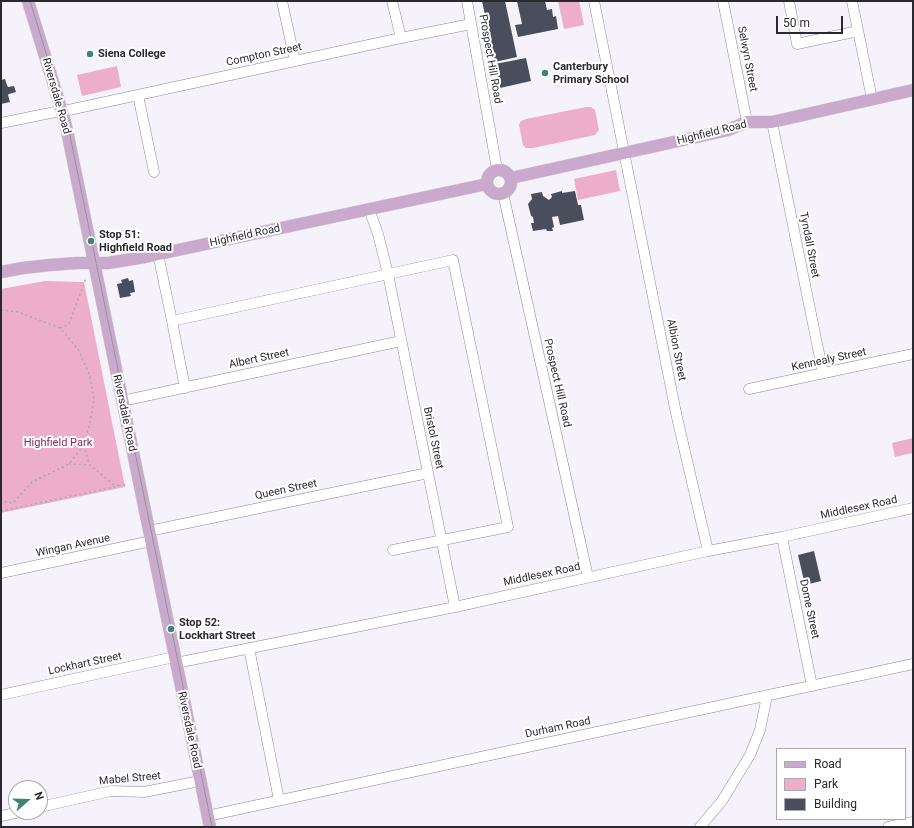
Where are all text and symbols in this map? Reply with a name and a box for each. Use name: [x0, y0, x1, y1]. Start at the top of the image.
scale bar: [778, 8, 845, 34]
street label: Prospect Hill Road: [476, 13, 504, 105]
text: 50 m: [783, 16, 810, 30]
street label: Selwyn Street: [734, 25, 760, 93]
street label: Compton Street: [225, 41, 303, 69]
place label: Siena College: [98, 47, 166, 61]
marker: Siena College: [85, 49, 95, 59]
street label: Riversdale Road: [39, 56, 73, 136]
place label: Canterbury Primary School: [553, 60, 629, 86]
marker: Canterbury Primary School: [540, 68, 550, 78]
street label: Highfield Road: [676, 118, 748, 148]
street label: Tyndall Street: [796, 211, 822, 279]
street label: Highfield Road: [209, 222, 281, 250]
place label: Stop 51: Highfield Road: [99, 228, 172, 254]
marker: Stop 51: Highfield Road: [86, 236, 96, 246]
street label: Albion Street: [664, 318, 688, 382]
street label: Prospect Hill Road: [540, 337, 574, 429]
street label: Albert Street: [228, 346, 290, 372]
street label: Kennealy Street: [790, 346, 868, 374]
street label: Riversdale Road: [109, 373, 139, 453]
street label: Bristol Street: [420, 406, 446, 470]
park label: Highfield Park: [24, 436, 92, 450]
street label: Queen Street: [254, 477, 318, 503]
street label: Middlesex Road: [819, 493, 899, 523]
street label: Wingan Avenue: [35, 532, 111, 560]
street label: Middlesex Road: [502, 560, 582, 590]
street label: Dome Street: [796, 578, 822, 640]
place label: Stop 52: Lockhart Street: [179, 616, 256, 642]
marker: Stop 52: Lockhart Street: [166, 624, 176, 634]
street label: Lockhart Street: [47, 650, 123, 678]
street label: Riversdale Road: [174, 690, 204, 770]
street label: Durham Road: [524, 715, 592, 741]
legend: [776, 748, 906, 820]
text: Road: [814, 757, 842, 771]
street label: Mabel Street: [99, 770, 161, 788]
text: Park: [814, 777, 838, 791]
north arrow: [8, 780, 48, 820]
text: N: [31, 790, 46, 802]
text: Building: [814, 797, 857, 811]

